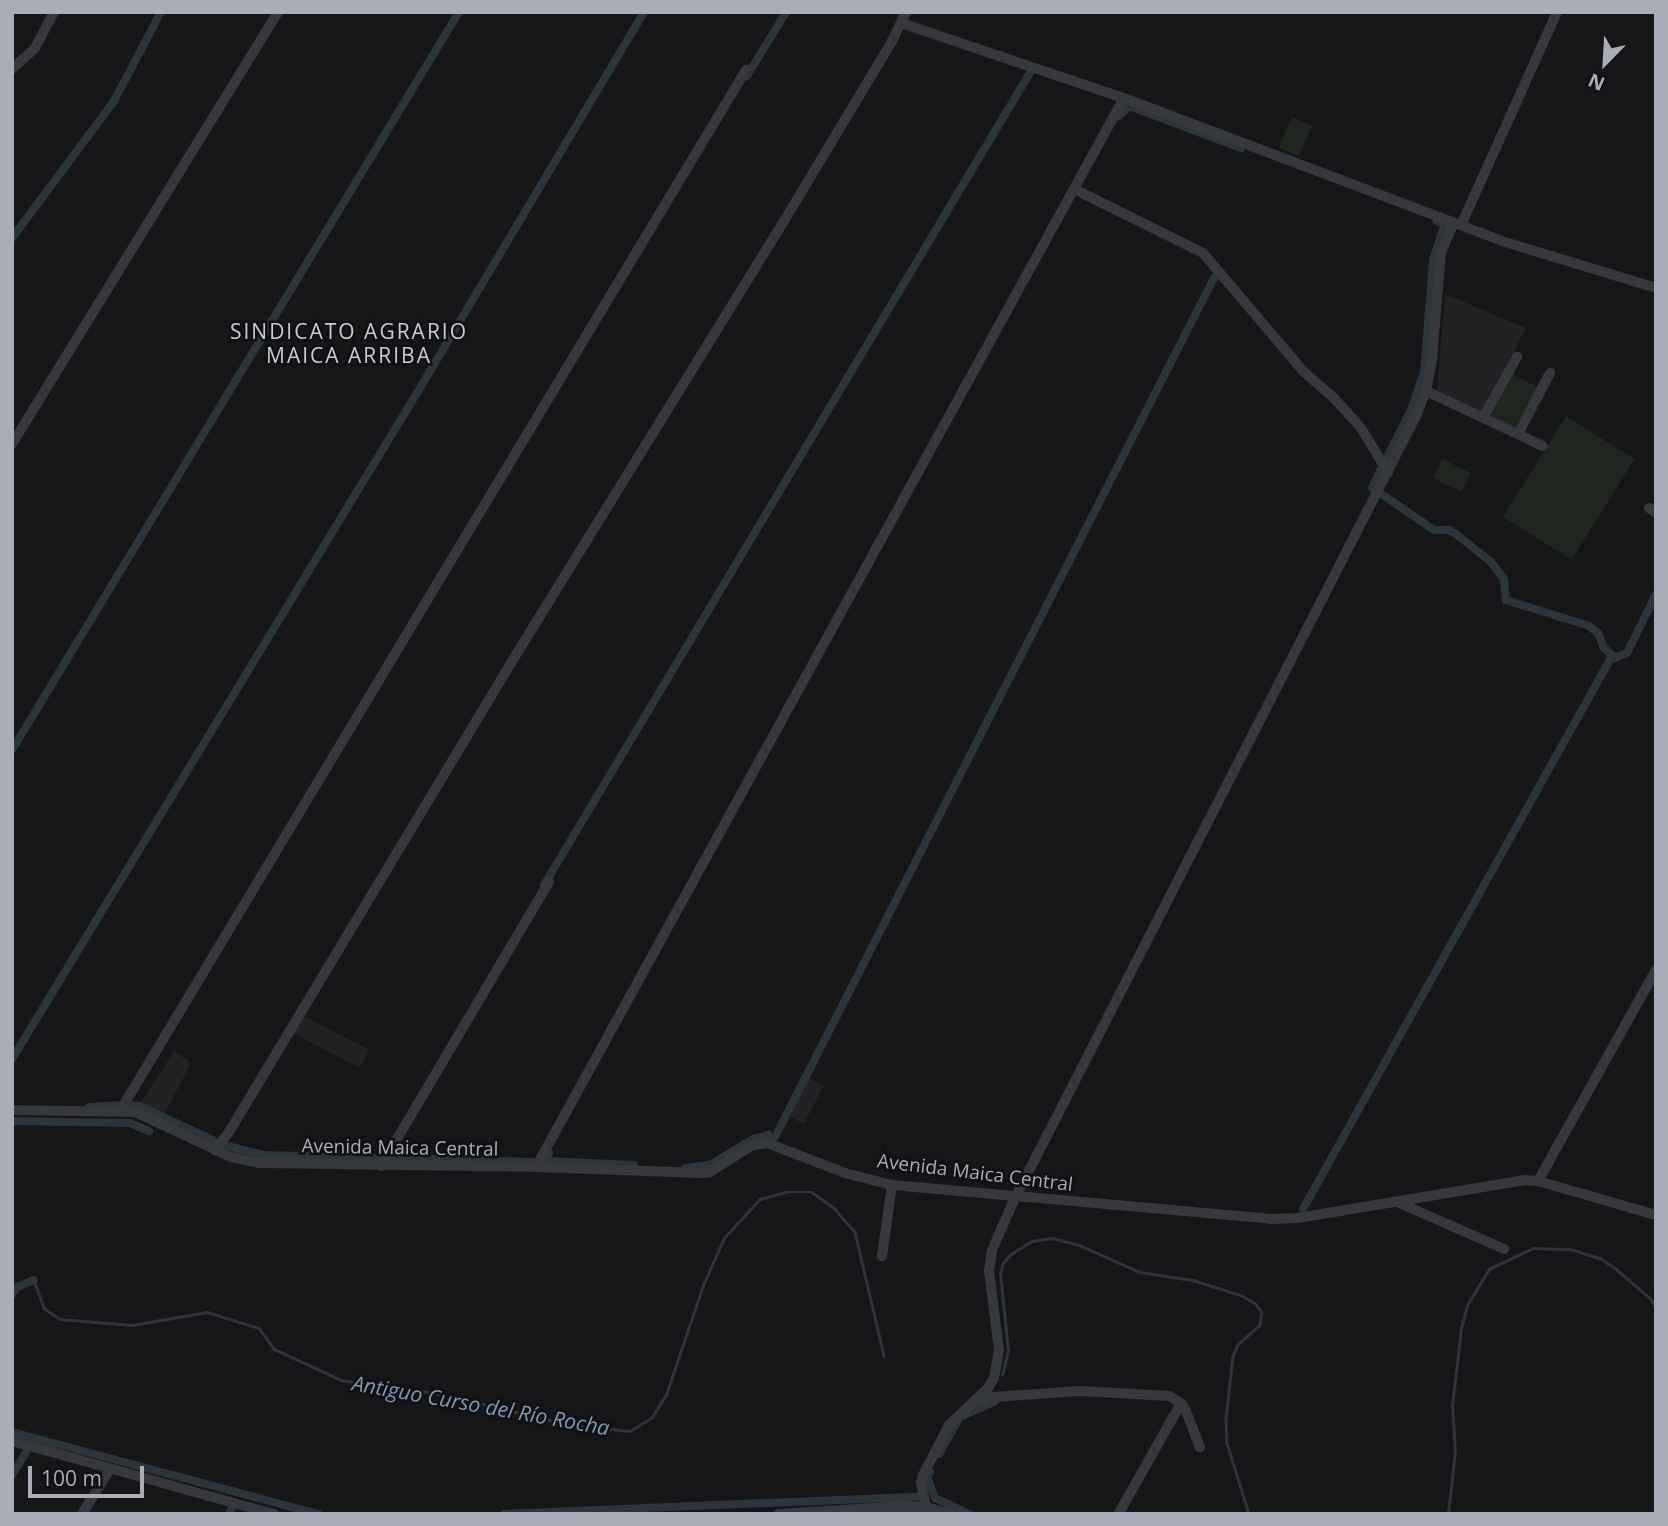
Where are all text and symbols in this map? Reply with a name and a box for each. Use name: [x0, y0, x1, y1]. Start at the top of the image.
north arrow: [1570, 28, 1640, 98]
text: N: [1584, 67, 1609, 97]
district label: SINDICATO AGRARIO MAICA ARRIBA: [232, 318, 466, 368]
street label: Avenida Maica Central: [301, 1135, 499, 1161]
street label: Avenida Maica Central: [876, 1150, 1074, 1196]
water label: Antiguo Curso del Río Rocha: [350, 1370, 612, 1440]
scale bar: [32, 1452, 147, 1496]
text: 100 m: [41, 1464, 102, 1492]

